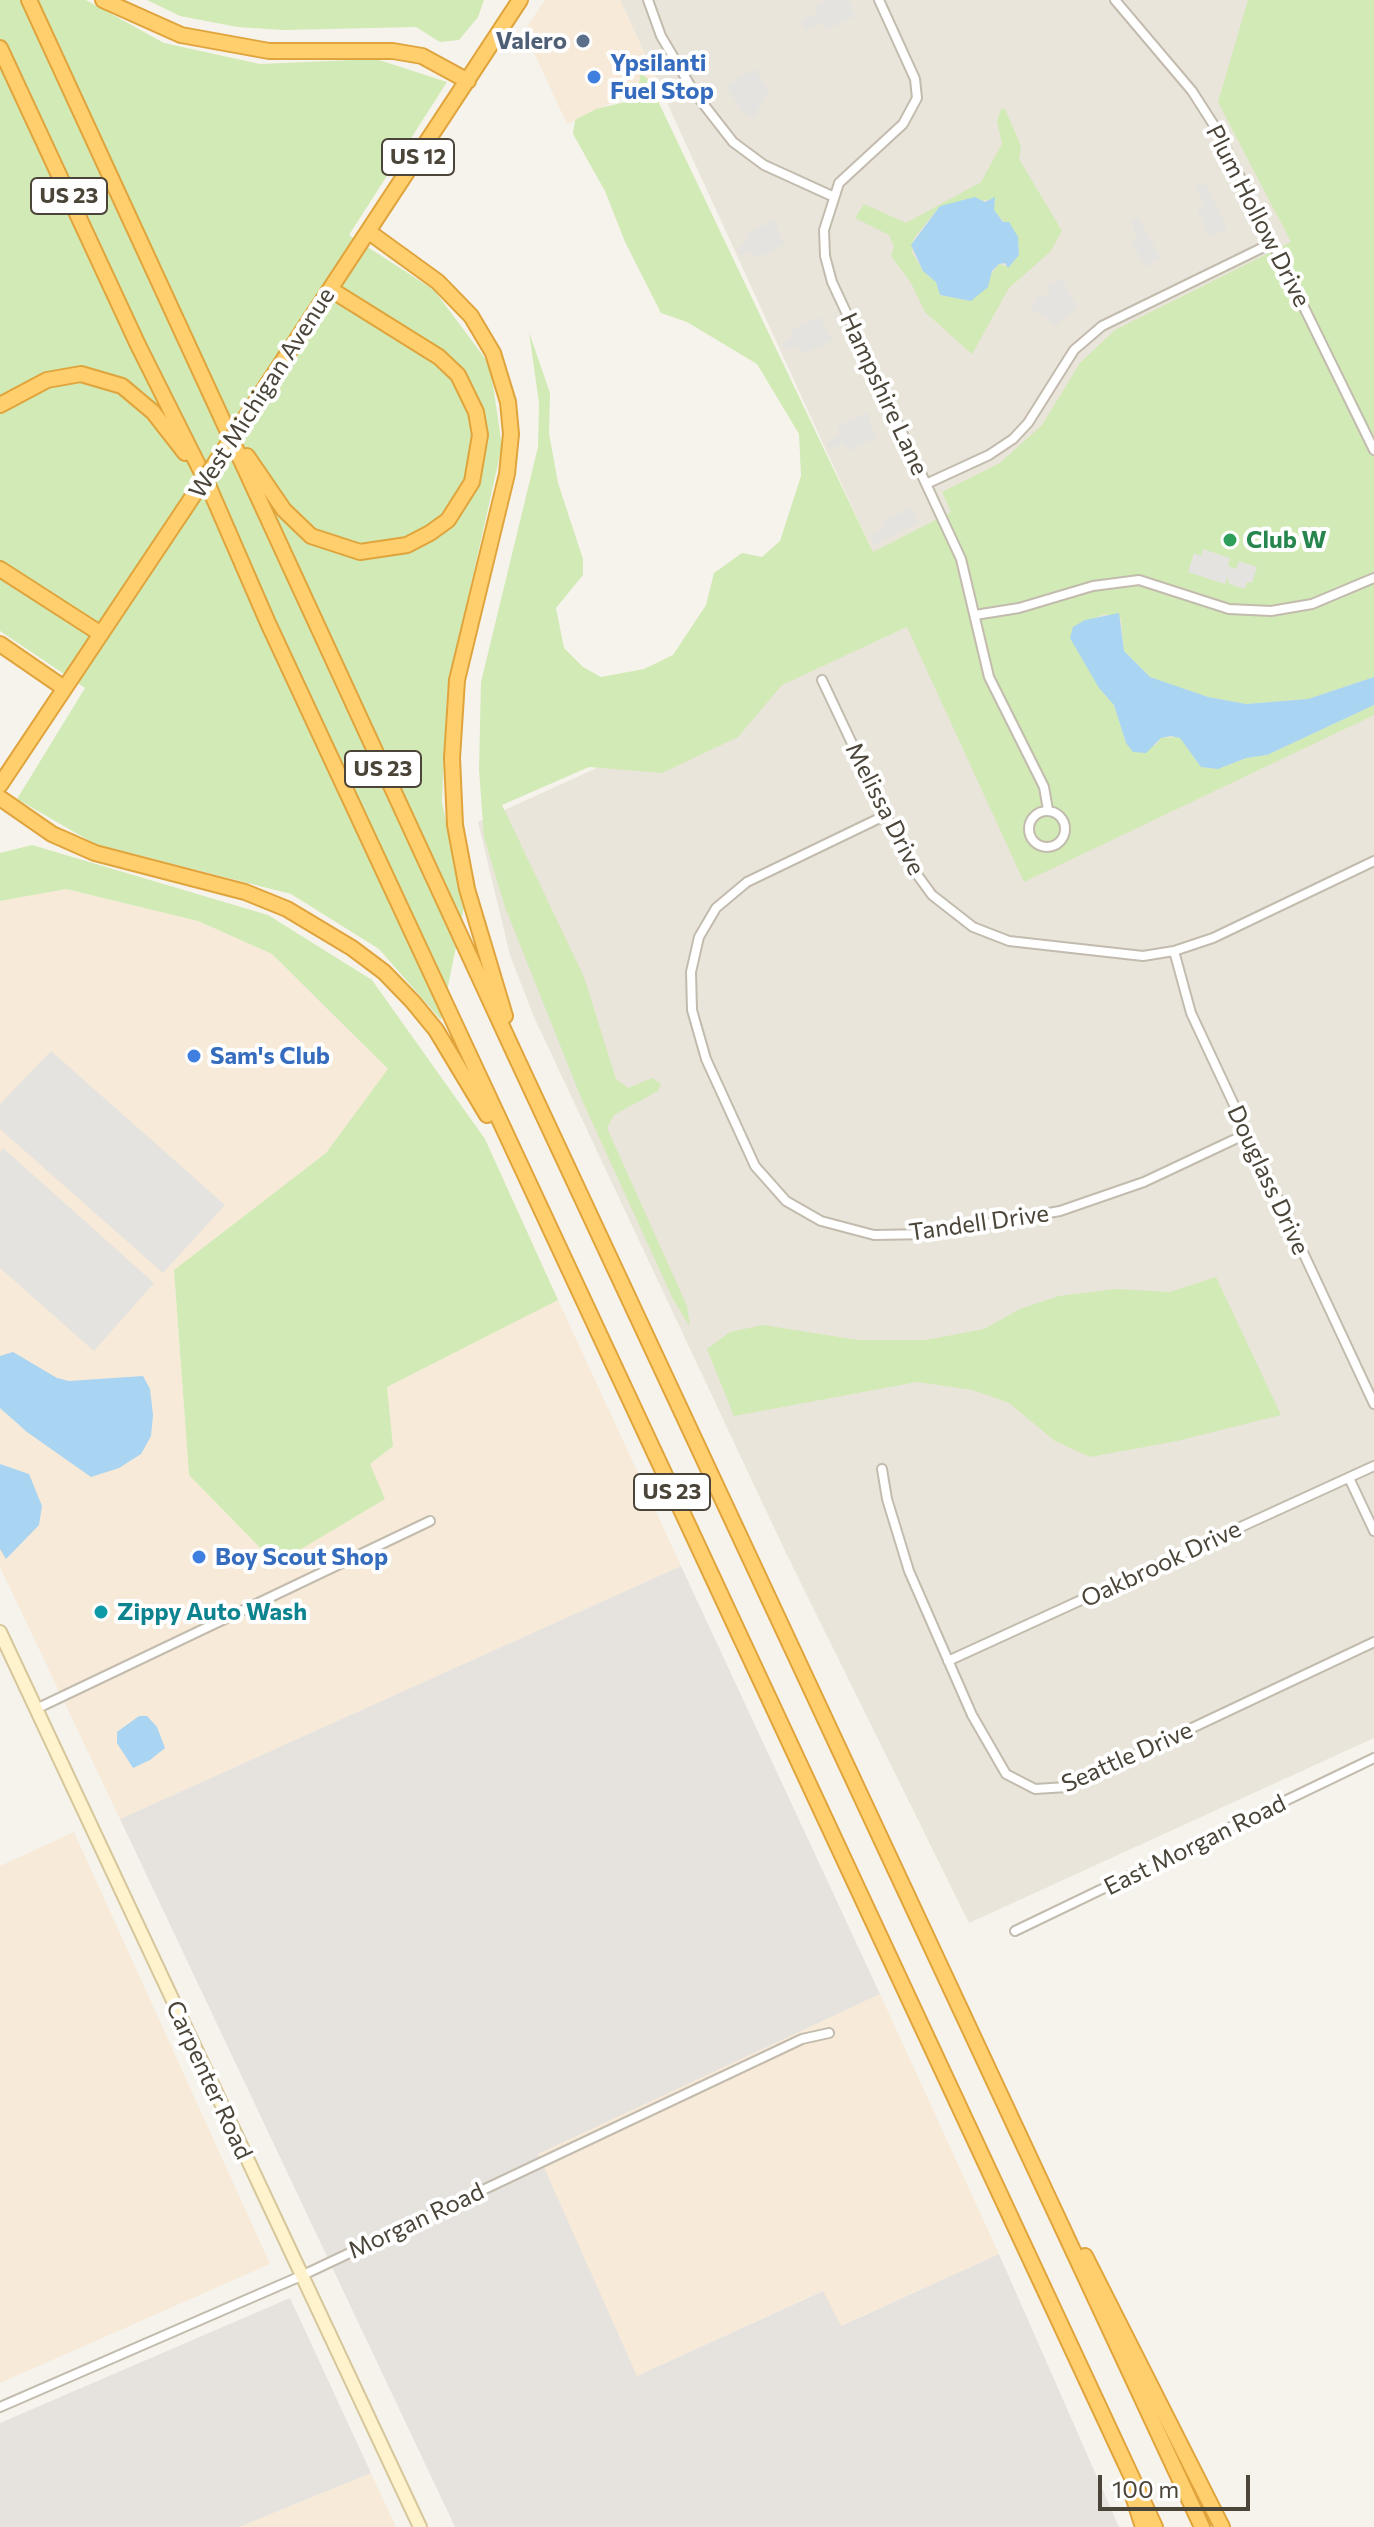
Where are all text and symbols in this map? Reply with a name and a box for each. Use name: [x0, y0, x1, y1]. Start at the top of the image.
place label: Valero: [496, 27, 567, 55]
marker: Valero: [574, 32, 592, 50]
place label: Ypsilanti Fuel Stop: [610, 49, 714, 105]
marker: Ypsilanti Fuel Stop: [585, 68, 603, 86]
street label: Plum Hollow Drive: [1200, 120, 1316, 312]
road number: US 12: [382, 139, 454, 175]
road number: US 23: [31, 178, 107, 214]
street label: West Michigan Avenue: [183, 282, 341, 504]
street label: Hampshire Lane: [834, 308, 934, 480]
place label: Club W: [1246, 526, 1327, 554]
marker: Club W: [1221, 531, 1239, 549]
street label: Melissa Drive: [839, 738, 931, 880]
road number: US 23: [345, 751, 421, 787]
place label: Sam's Club: [210, 1042, 330, 1070]
marker: Sam's Club: [185, 1047, 203, 1065]
street label: Douglass Drive: [1221, 1101, 1315, 1259]
street label: Tandell Drive: [907, 1199, 1051, 1247]
road number: US 23: [634, 1474, 710, 1510]
street label: Oakbrook Drive: [1077, 1514, 1245, 1614]
place label: Boy Scout Shop: [215, 1543, 388, 1571]
marker: Boy Scout Shop: [190, 1548, 208, 1566]
place label: Zippy Auto Wash: [117, 1598, 307, 1626]
marker: Zippy Auto Wash: [92, 1603, 110, 1621]
street label: Seattle Drive: [1057, 1715, 1197, 1799]
street label: East Morgan Road: [1099, 1789, 1291, 1901]
street label: Carpenter Road: [160, 1996, 258, 2164]
street label: Morgan Road: [343, 2177, 489, 2265]
scale bar: [1102, 2459, 1254, 2509]
text: 100 m: [1112, 2474, 1179, 2503]

